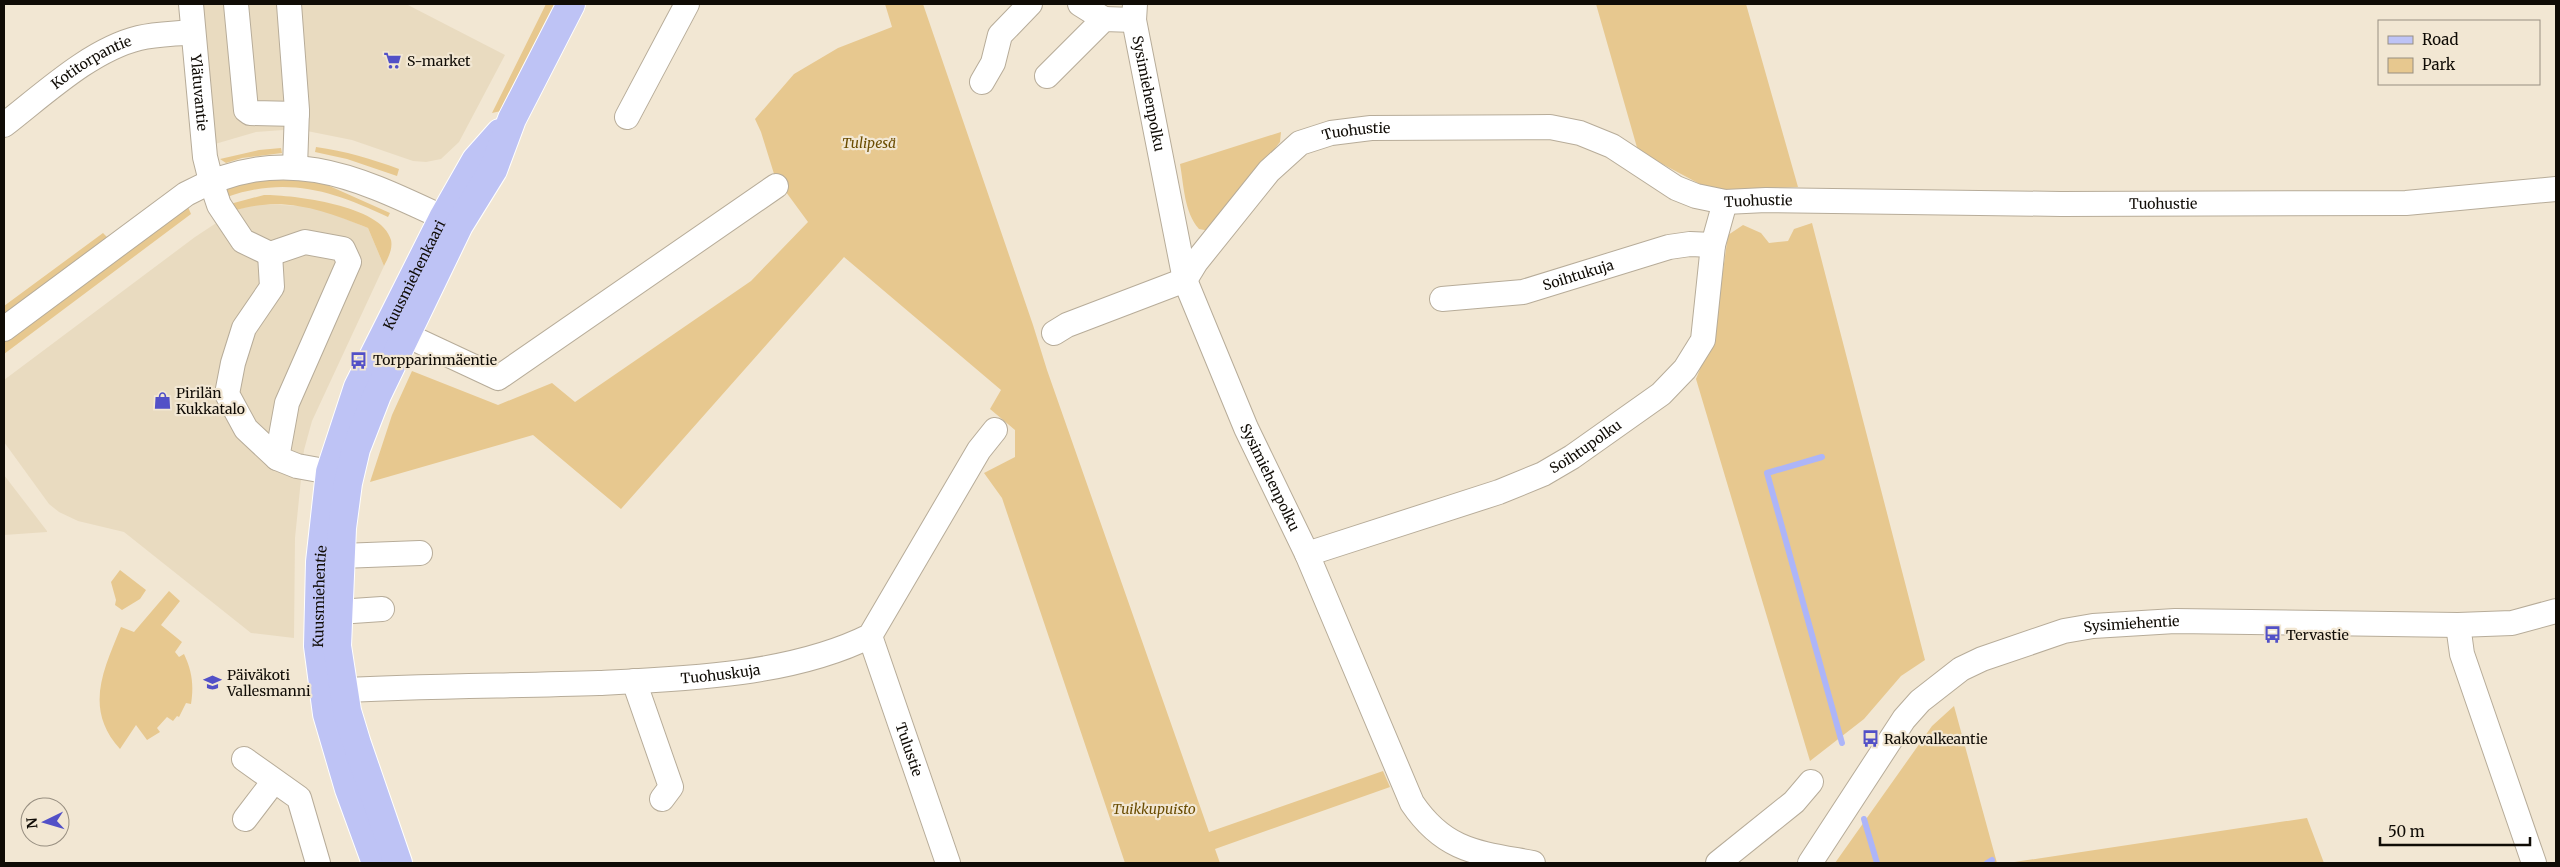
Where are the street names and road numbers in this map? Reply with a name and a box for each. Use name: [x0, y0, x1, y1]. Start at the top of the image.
street label: Kotitorpantie: [48, 32, 134, 93]
street label: Sysimiehenpolku: [1128, 34, 1169, 153]
street label: Ylätuvantie: [187, 53, 212, 132]
street label: Tuohustie: [1320, 119, 1390, 144]
street label: Tuohustie: [1724, 191, 1792, 211]
street label: Tuohustie: [2129, 195, 2197, 213]
street label: Kuusmiehenkaari: [379, 217, 450, 333]
street label: Soihtukuja: [1540, 255, 1616, 294]
street label: Soihtupolku: [1546, 416, 1625, 477]
street label: Sysimiehenpolku: [1236, 421, 1304, 534]
street label: Kuusmiehentie: [309, 544, 331, 648]
street label: Sysimiehentie: [2082, 612, 2180, 636]
street label: Tuohuskuja: [680, 660, 762, 687]
street label: Tulustie: [891, 720, 927, 779]

